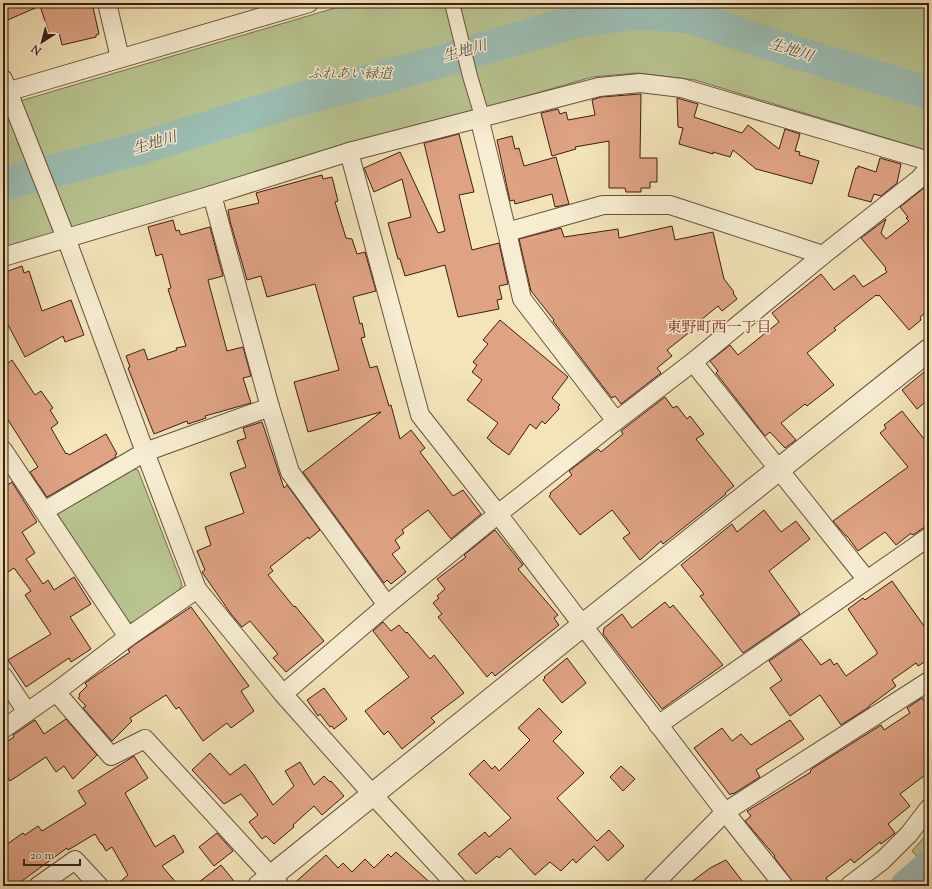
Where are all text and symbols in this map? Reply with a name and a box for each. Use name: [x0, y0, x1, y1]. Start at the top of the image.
north arrow: [22, 22, 62, 62]
water label: 生地川: [766, 34, 818, 69]
water label: 生地川: [440, 35, 491, 68]
text: N: [28, 40, 46, 59]
park label: ふれあい緑道: [308, 65, 394, 85]
water label: 生地川: [130, 127, 181, 161]
district label: 東野町西一丁目: [666, 318, 772, 339]
scale bar: [24, 841, 80, 867]
text: 20 m: [30, 847, 55, 865]

